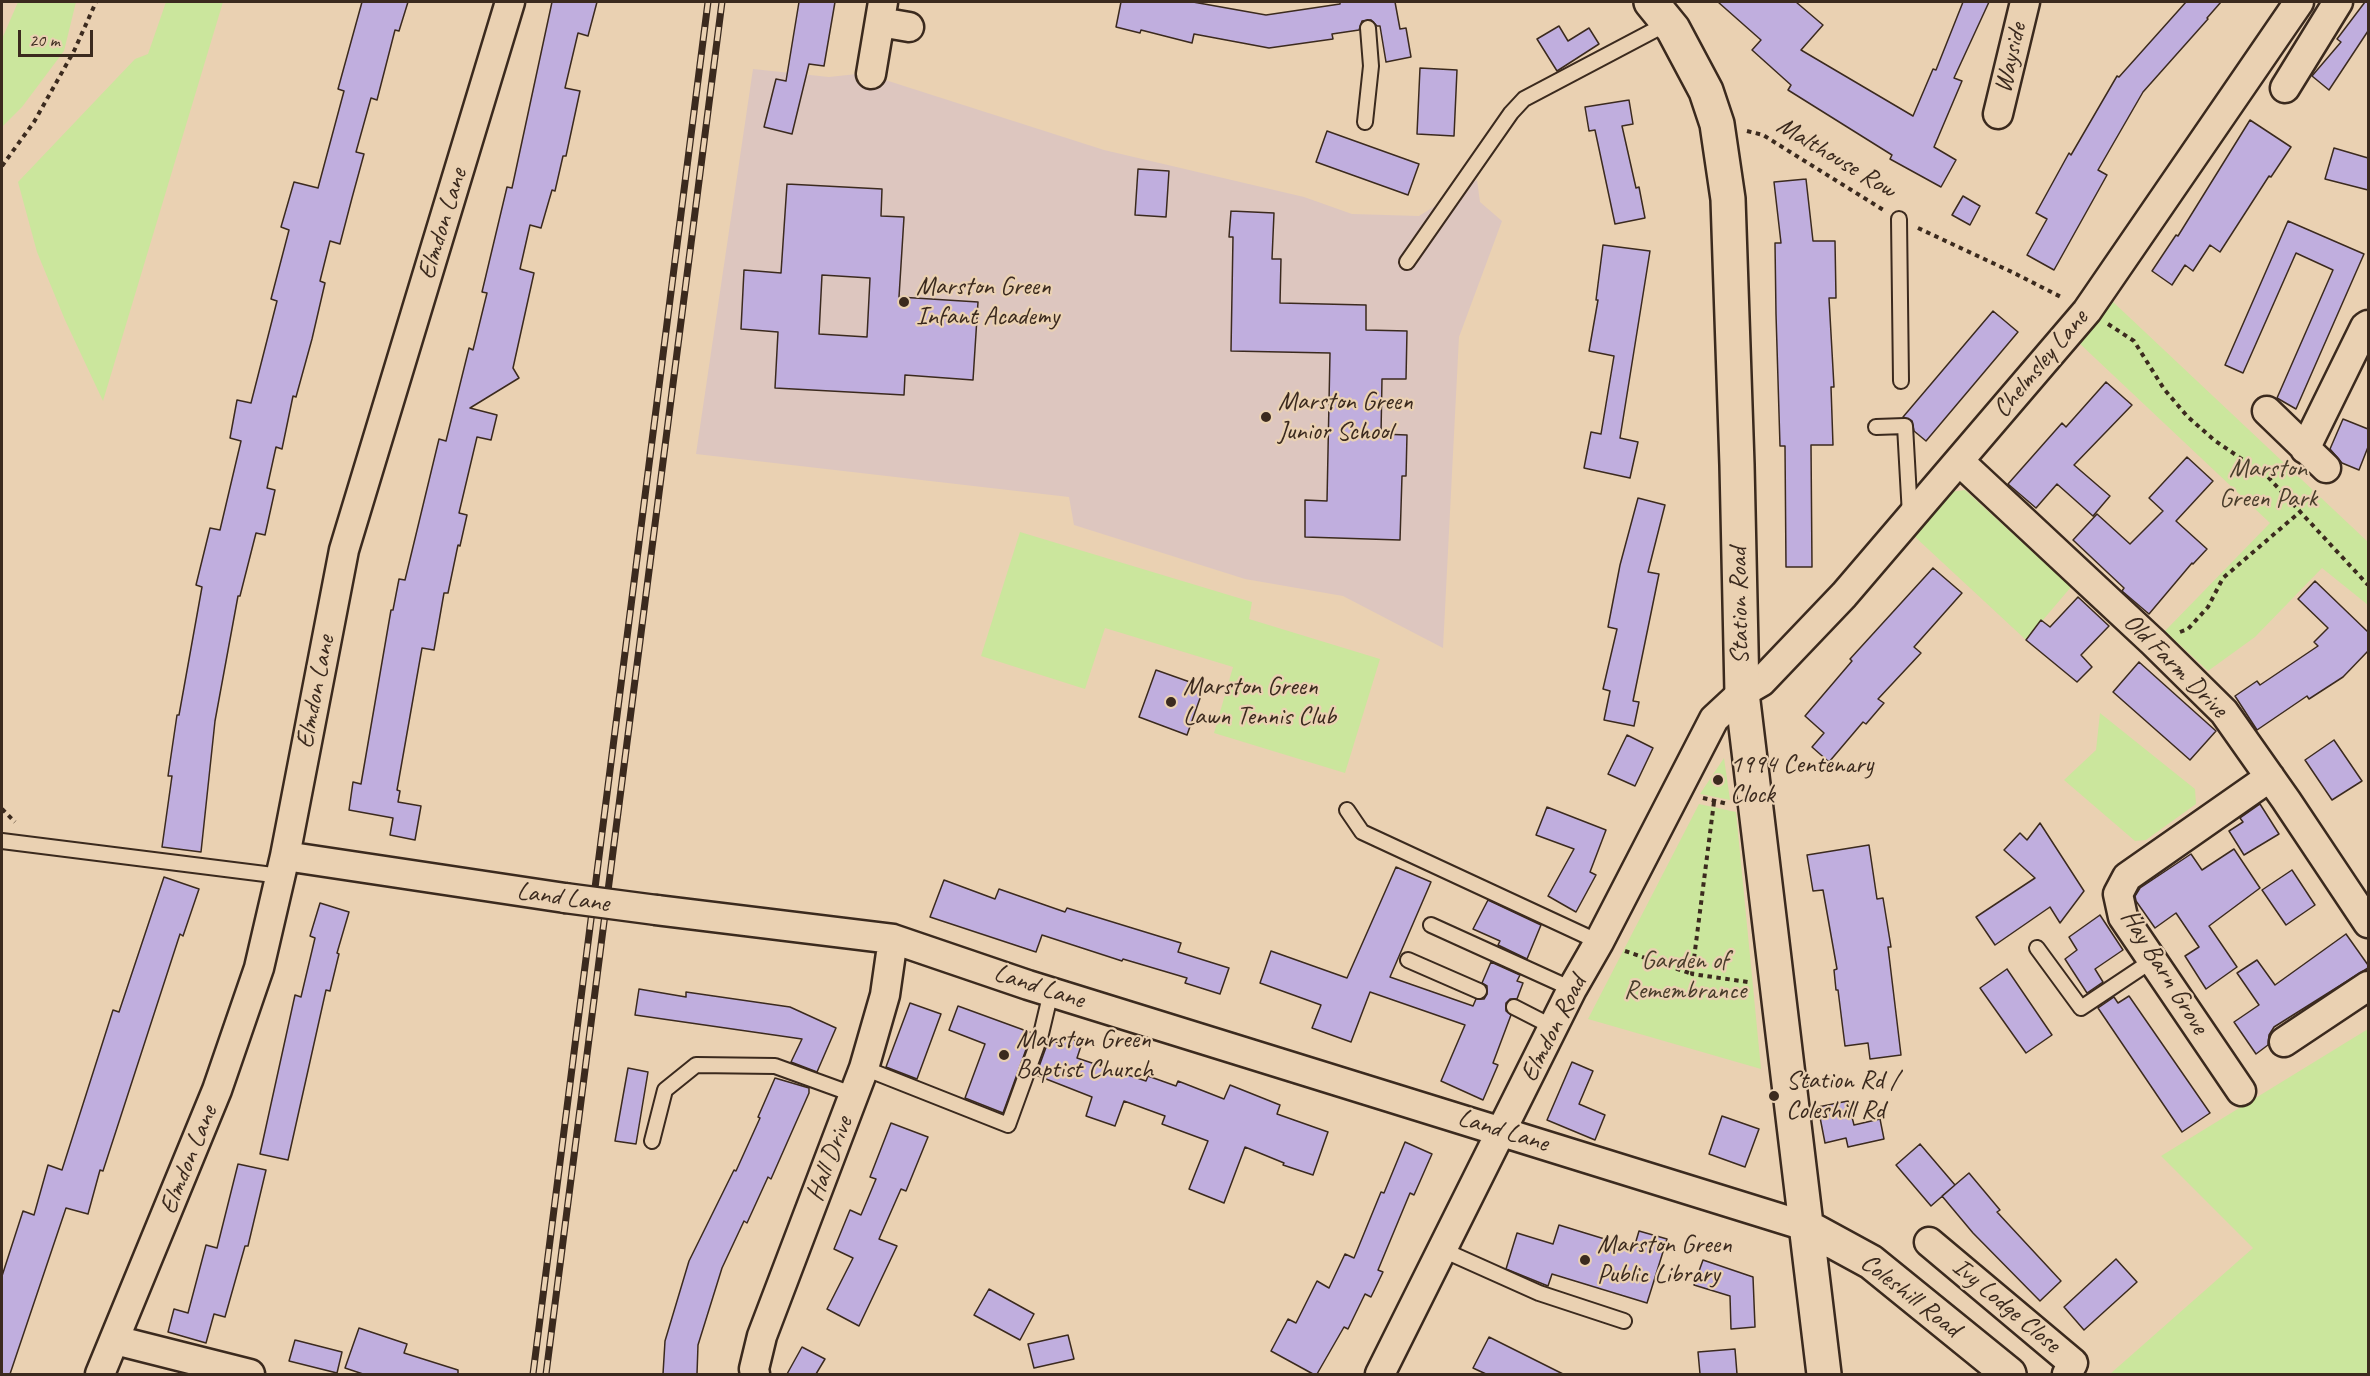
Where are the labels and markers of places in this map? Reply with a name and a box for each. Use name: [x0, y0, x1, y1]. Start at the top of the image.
place label: Marston Green Infant Academy: [916, 271, 1059, 332]
marker: Marston Green Infant Academy: [897, 295, 911, 309]
place label: Marston Green Junior School: [1278, 386, 1413, 448]
marker: Marston Green Junior School: [1259, 410, 1273, 424]
place label: Marston Green Lawn Tennis Club: [1183, 671, 1336, 732]
marker: Marston Green Lawn Tennis Club: [1164, 695, 1178, 709]
place label: 1994 Centenary Clock: [1730, 749, 1873, 810]
marker: 1994 Centenary Clock: [1711, 773, 1725, 787]
place label: Marston Green Baptist Church: [1016, 1024, 1153, 1086]
marker: Marston Green Baptist Church: [997, 1048, 1011, 1062]
place label: Station Rd / Coleshill Rd: [1786, 1065, 1899, 1126]
marker: Station Rd / Coleshill Rd: [1767, 1089, 1781, 1103]
place label: Marston Green Public Library: [1597, 1229, 1732, 1290]
marker: Marston Green Public Library: [1578, 1253, 1592, 1267]

